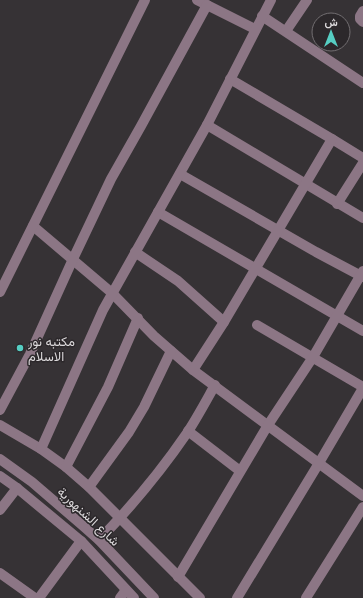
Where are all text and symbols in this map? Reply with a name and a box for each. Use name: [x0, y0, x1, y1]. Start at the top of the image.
north arrow: [311, 12, 351, 52]
text: ش: [324, 16, 338, 29]
place label: مكتبه نور الاسلام: [27, 334, 75, 365]
marker: مكتبه نور الاسلام: [15, 343, 25, 353]
street label: شارع الشنهورية: [53, 484, 123, 550]

